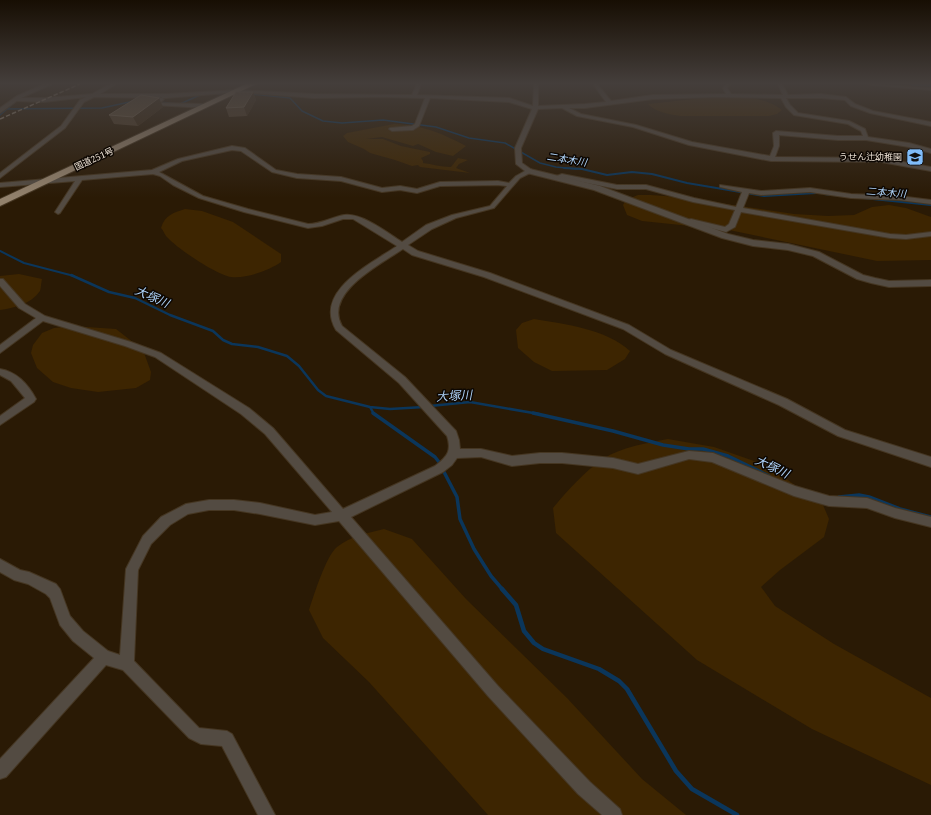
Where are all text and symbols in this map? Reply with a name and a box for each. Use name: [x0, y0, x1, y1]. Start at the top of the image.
street label: 国道251号: [72, 144, 116, 173]
school or university icon: うせん辻幼稚園: [905, 147, 925, 167]
water label: 二本木川: [546, 149, 589, 169]
place label: うせん辻幼稚園: [839, 150, 902, 163]
water label: 二本木川: [866, 184, 907, 200]
water label: 大塚川: [132, 281, 174, 312]
water label: 大塚川: [436, 386, 474, 405]
water label: 大塚川: [752, 451, 794, 483]

